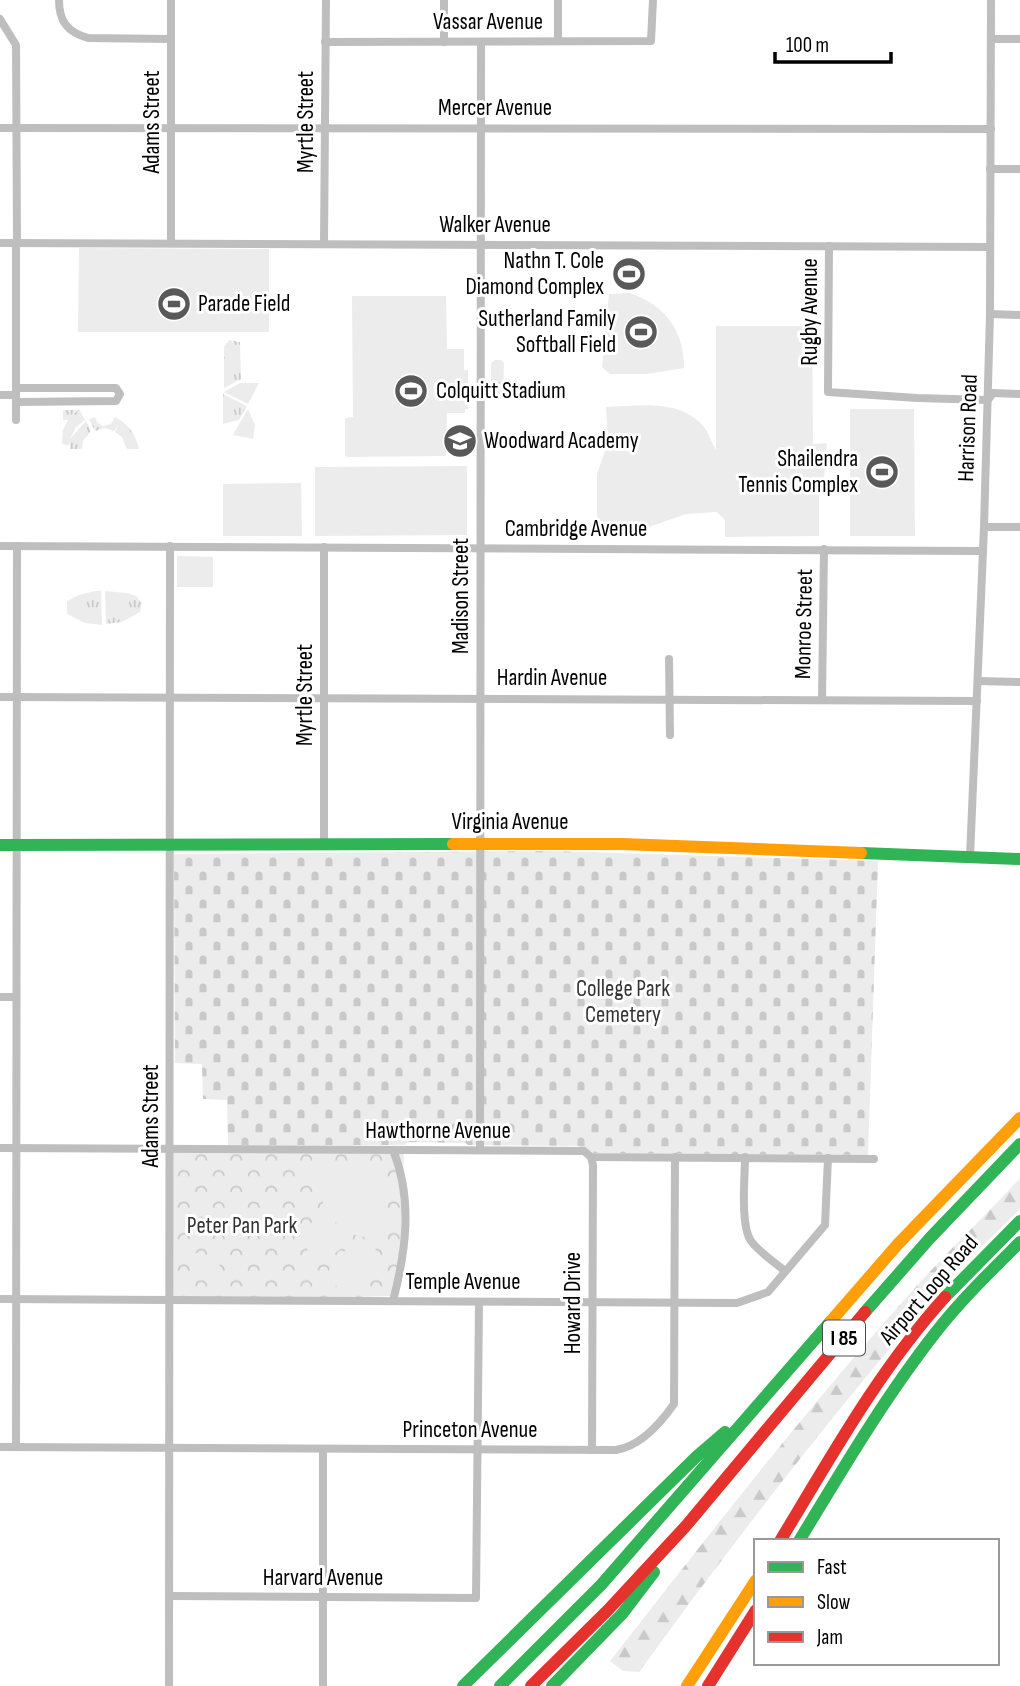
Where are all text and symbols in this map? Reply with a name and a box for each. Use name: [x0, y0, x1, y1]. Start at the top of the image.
street label: Vassar Avenue: [433, 8, 543, 36]
scale bar: [775, 21, 890, 65]
text: 100 m: [786, 33, 829, 58]
street label: Adams Street: [138, 70, 166, 175]
street label: Myrtle Street: [292, 71, 320, 173]
street label: Mercer Avenue: [438, 94, 552, 122]
street label: Walker Avenue: [439, 211, 551, 239]
place label: Nathn T. Cole Diamond Complex: [465, 247, 604, 301]
sports icon: Nathn T. Cole Diamond Complex: [610, 255, 648, 293]
street label: Rugby Avenue: [796, 258, 824, 366]
sports icon: Parade Field: [155, 285, 193, 323]
place label: Parade Field: [198, 290, 290, 318]
place label: Sutherland Family Softball Field: [478, 305, 616, 359]
sports icon: Sutherland Family Softball Field: [622, 313, 660, 351]
sports icon: Colquitt Stadium: [392, 372, 430, 410]
street label: Harrison Road: [952, 374, 984, 482]
place label: Colquitt Stadium: [436, 377, 566, 405]
school or university icon: Woodward Academy: [441, 422, 479, 460]
place label: Woodward Academy: [484, 427, 639, 455]
place label: Shailendra Tennis Complex: [738, 445, 858, 499]
sports icon: Shailendra Tennis Complex: [863, 453, 901, 491]
street label: Cambridge Avenue: [505, 515, 647, 543]
street label: Madison Street: [447, 538, 475, 654]
street label: Monroe Street: [789, 569, 819, 679]
street label: Myrtle Street: [291, 644, 319, 746]
street label: Hardin Avenue: [497, 664, 607, 692]
street label: Virginia Avenue: [452, 808, 568, 836]
park label: College Park Cemetery: [576, 975, 670, 1029]
street label: Adams Street: [137, 1064, 165, 1169]
street label: Hawthorne Avenue: [365, 1117, 511, 1145]
park label: Peter Pan Park: [187, 1212, 298, 1240]
street label: Airport Loop Road: [873, 1229, 984, 1351]
street label: Howard Drive: [559, 1252, 587, 1354]
street label: Temple Avenue: [406, 1268, 520, 1296]
road number: I 85: [823, 1320, 865, 1356]
street label: Princeton Avenue: [403, 1416, 537, 1444]
legend: [754, 1539, 999, 1665]
text: Fast: [817, 1555, 847, 1580]
street label: Harvard Avenue: [263, 1564, 383, 1592]
text: Slow: [817, 1590, 851, 1615]
text: Jam: [816, 1625, 843, 1650]

